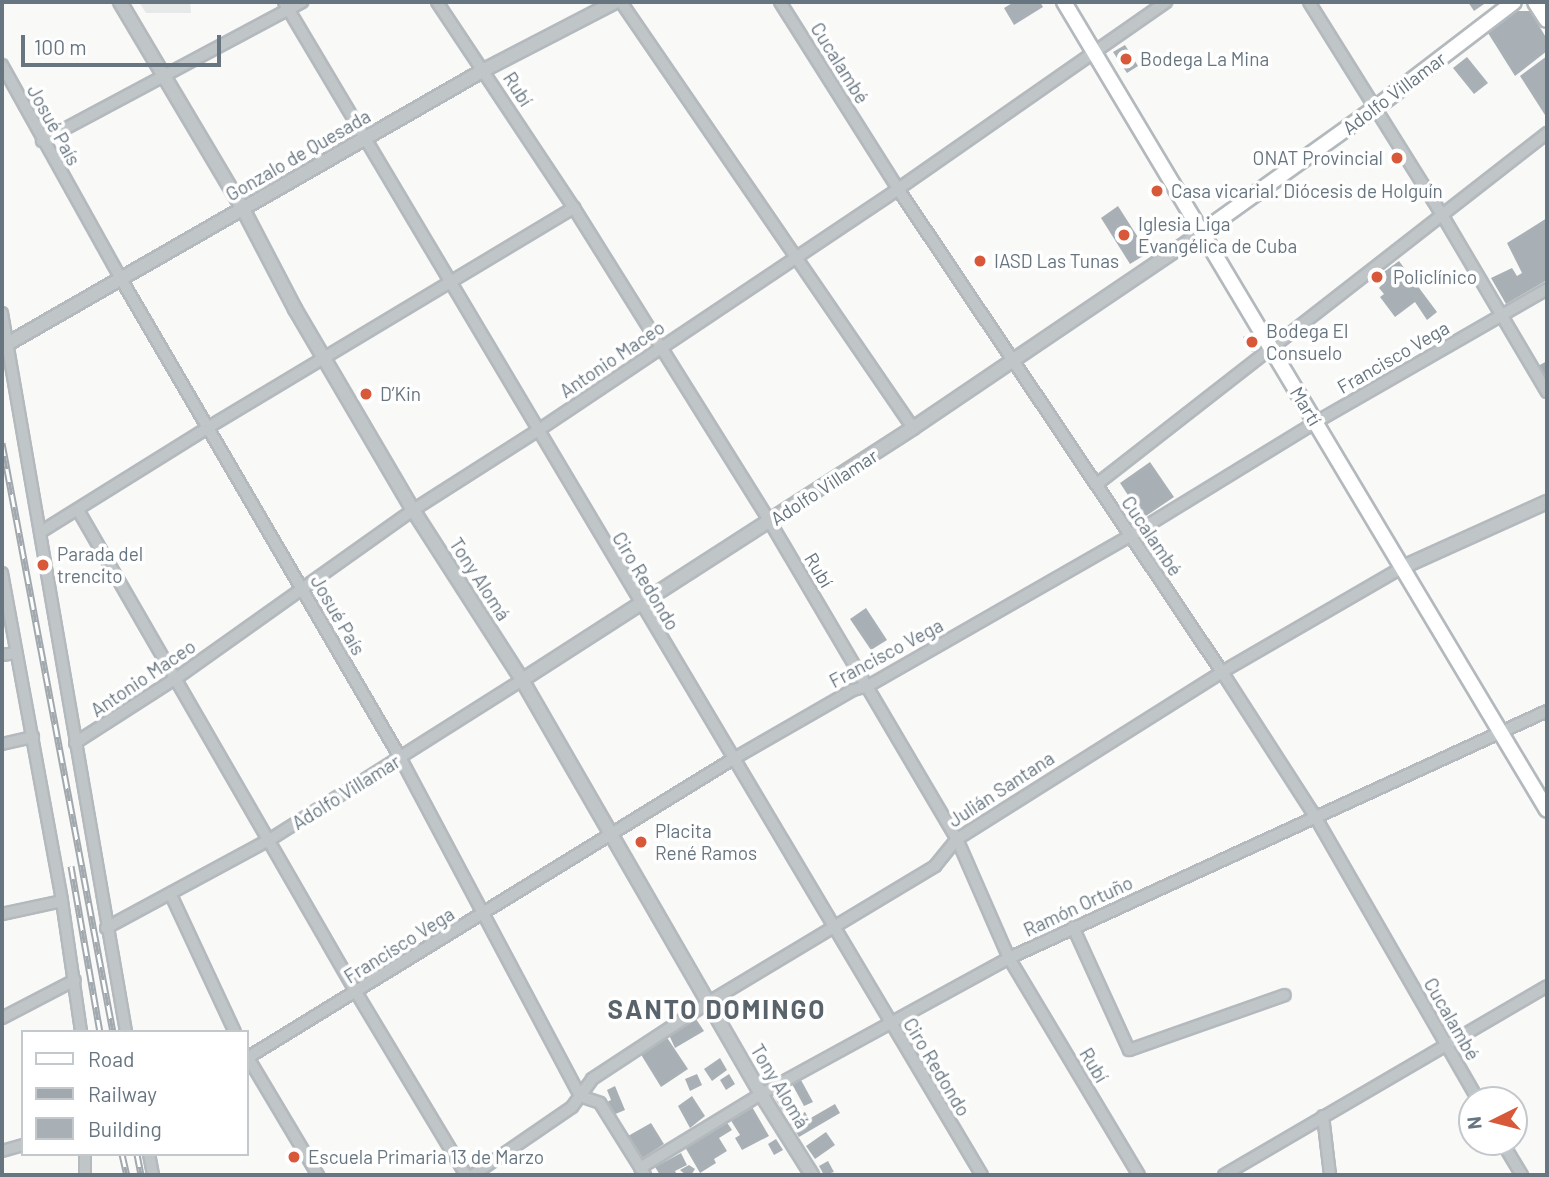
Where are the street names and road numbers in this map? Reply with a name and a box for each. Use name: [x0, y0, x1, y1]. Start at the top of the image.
street label: Cucalambé: [806, 18, 874, 108]
street label: Adolfo Villamar: [1338, 47, 1450, 139]
street label: Rubí: [499, 68, 537, 110]
street label: Josué País: [23, 81, 85, 169]
street label: Gonzalo de Quesada: [222, 104, 374, 206]
street label: Antonio Maceo: [555, 316, 669, 402]
street label: Francisco Vega: [1333, 316, 1453, 398]
street label: Martí: [1286, 382, 1326, 430]
street label: Adolfo Villamar: [766, 444, 882, 530]
street label: Cucalambé: [1117, 492, 1187, 580]
street label: Ciro Redondo: [608, 528, 684, 634]
street label: Tony Alomá: [445, 533, 515, 625]
street label: Rubí: [800, 549, 838, 591]
street label: Josué País: [306, 571, 370, 659]
street label: Francisco Vega: [825, 614, 947, 692]
street label: Antonio Maceo: [86, 635, 200, 721]
street label: Julián Santana: [944, 746, 1058, 832]
street label: Adolfo Villamar: [288, 750, 404, 834]
street label: Ramón Ortuño: [1020, 871, 1136, 941]
street label: Francisco Vega: [340, 902, 458, 988]
street label: Cucalambé: [1419, 974, 1485, 1064]
street label: Ciro Redondo: [899, 1014, 975, 1120]
street label: Tony Alomá: [746, 1040, 814, 1132]
street label: Rubí: [1075, 1044, 1113, 1086]

